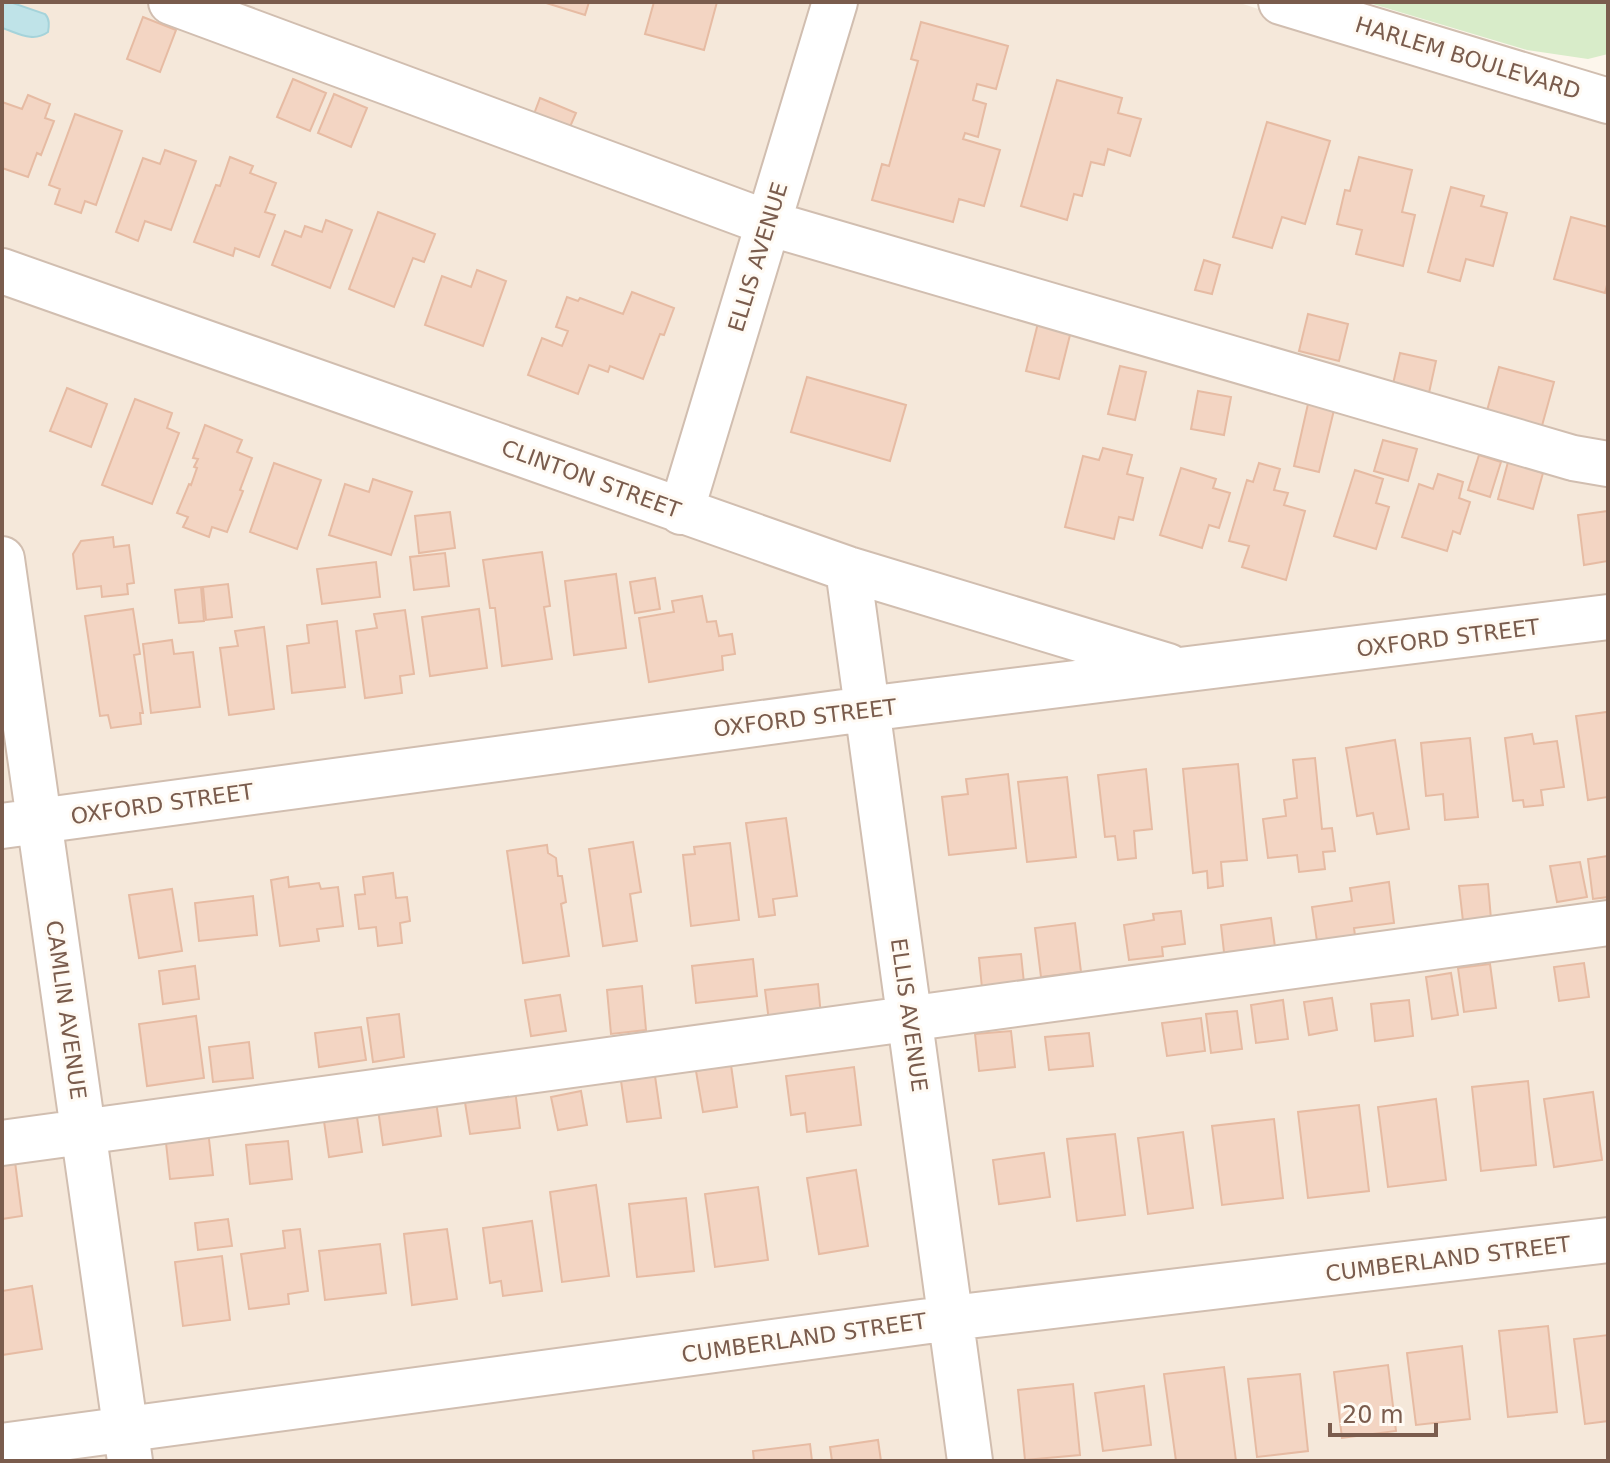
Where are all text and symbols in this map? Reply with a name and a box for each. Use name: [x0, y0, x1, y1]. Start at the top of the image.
street label: HARLEM BOULEVARD: [1352, 12, 1584, 104]
street label: ELLIS AVENUE: [723, 179, 793, 335]
street label: CLINTON STREET: [498, 435, 684, 523]
street label: OXFORD STREET: [1355, 614, 1541, 662]
street label: OXFORD STREET: [712, 694, 898, 742]
street label: OXFORD STREET: [69, 779, 255, 829]
street label: CAMLIN AVENUE: [41, 919, 91, 1101]
street label: ELLIS AVENUE: [886, 937, 932, 1093]
street label: CUMBERLAND STREET: [1324, 1231, 1573, 1286]
street label: CUMBERLAND STREET: [680, 1308, 929, 1368]
scale bar: [1330, 1387, 1436, 1437]
text: 20 m: [1342, 1401, 1404, 1429]

